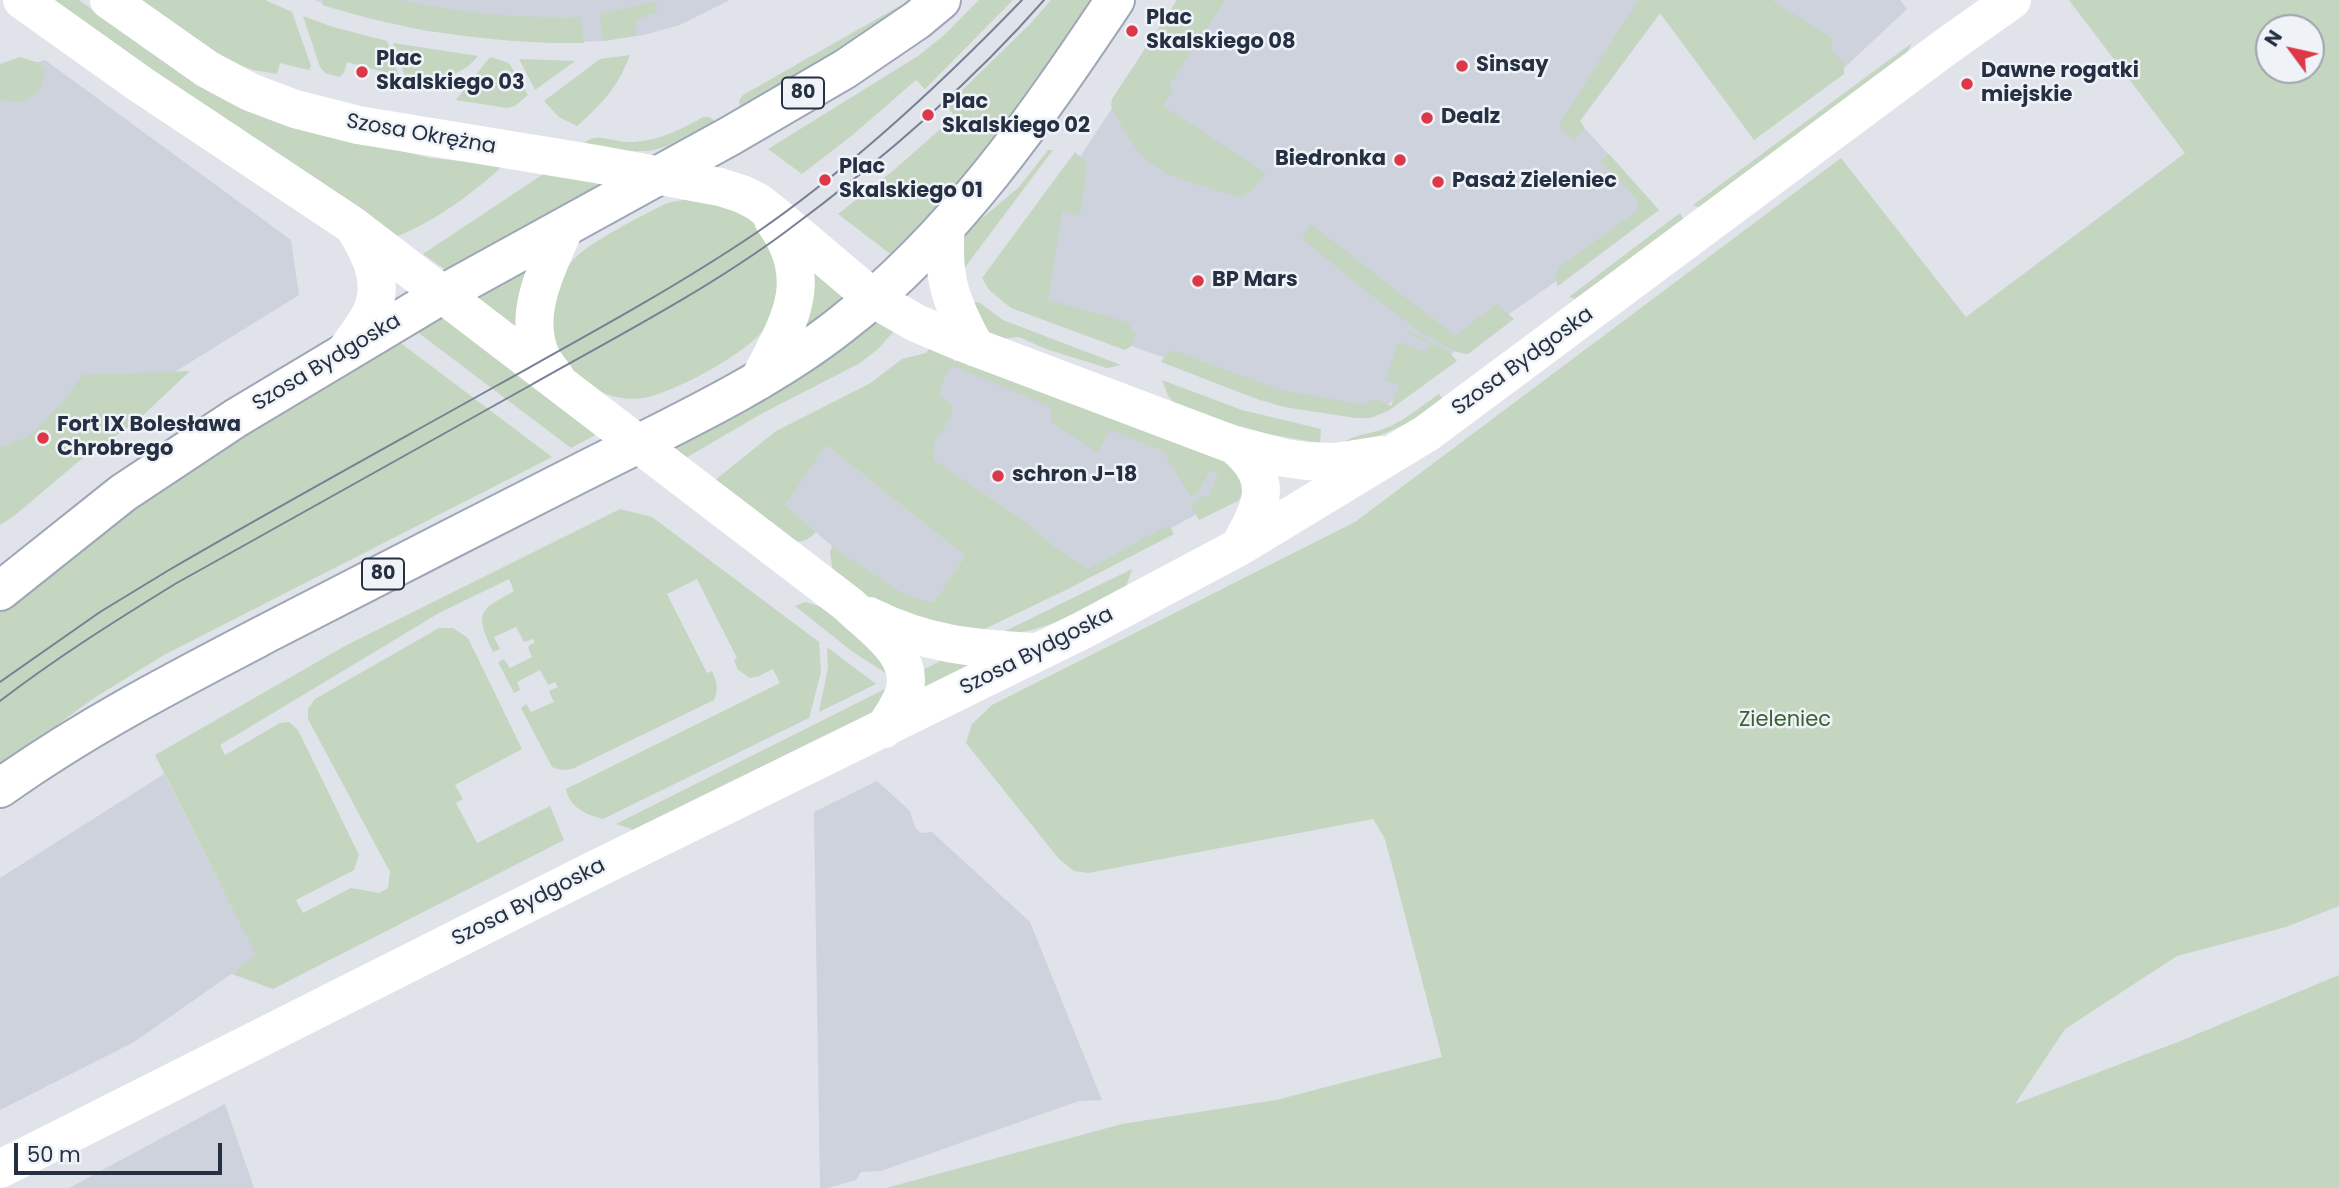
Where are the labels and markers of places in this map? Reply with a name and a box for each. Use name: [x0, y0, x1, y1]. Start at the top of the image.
place label: Plac Skalskiego 08: [1146, 6, 1296, 56]
marker: Plac Skalskiego 08: [1124, 23, 1140, 39]
place label: Plac Skalskiego 03: [376, 47, 525, 97]
place label: Sinsay: [1476, 53, 1549, 79]
marker: Sinsay: [1454, 58, 1470, 74]
place label: Dawne rogatki miejskie: [1981, 59, 2139, 109]
marker: Plac Skalskiego 03: [354, 64, 370, 80]
marker: Dawne rogatki miejskie: [1959, 76, 1975, 92]
place label: Plac Skalskiego 02: [942, 90, 1090, 140]
place label: Dealz: [1441, 105, 1500, 131]
marker: Plac Skalskiego 02: [920, 107, 936, 123]
marker: Dealz: [1419, 110, 1435, 126]
place label: Biedronka: [1275, 147, 1386, 173]
marker: Biedronka: [1392, 152, 1408, 168]
place label: Plac Skalskiego 01: [839, 155, 983, 205]
place label: Pasaż Zieleniec: [1452, 169, 1617, 195]
marker: Plac Skalskiego 01: [817, 172, 833, 188]
marker: Pasaż Zieleniec: [1430, 174, 1446, 190]
place label: BP Mars: [1212, 268, 1298, 294]
marker: BP Mars: [1190, 273, 1206, 289]
place label: Fort IX Bolesława Chrobrego: [57, 413, 241, 463]
marker: Fort IX Bolesława Chrobrego: [35, 430, 51, 446]
place label: schron J-18: [1012, 463, 1137, 489]
marker: schron J-18: [990, 468, 1006, 484]

